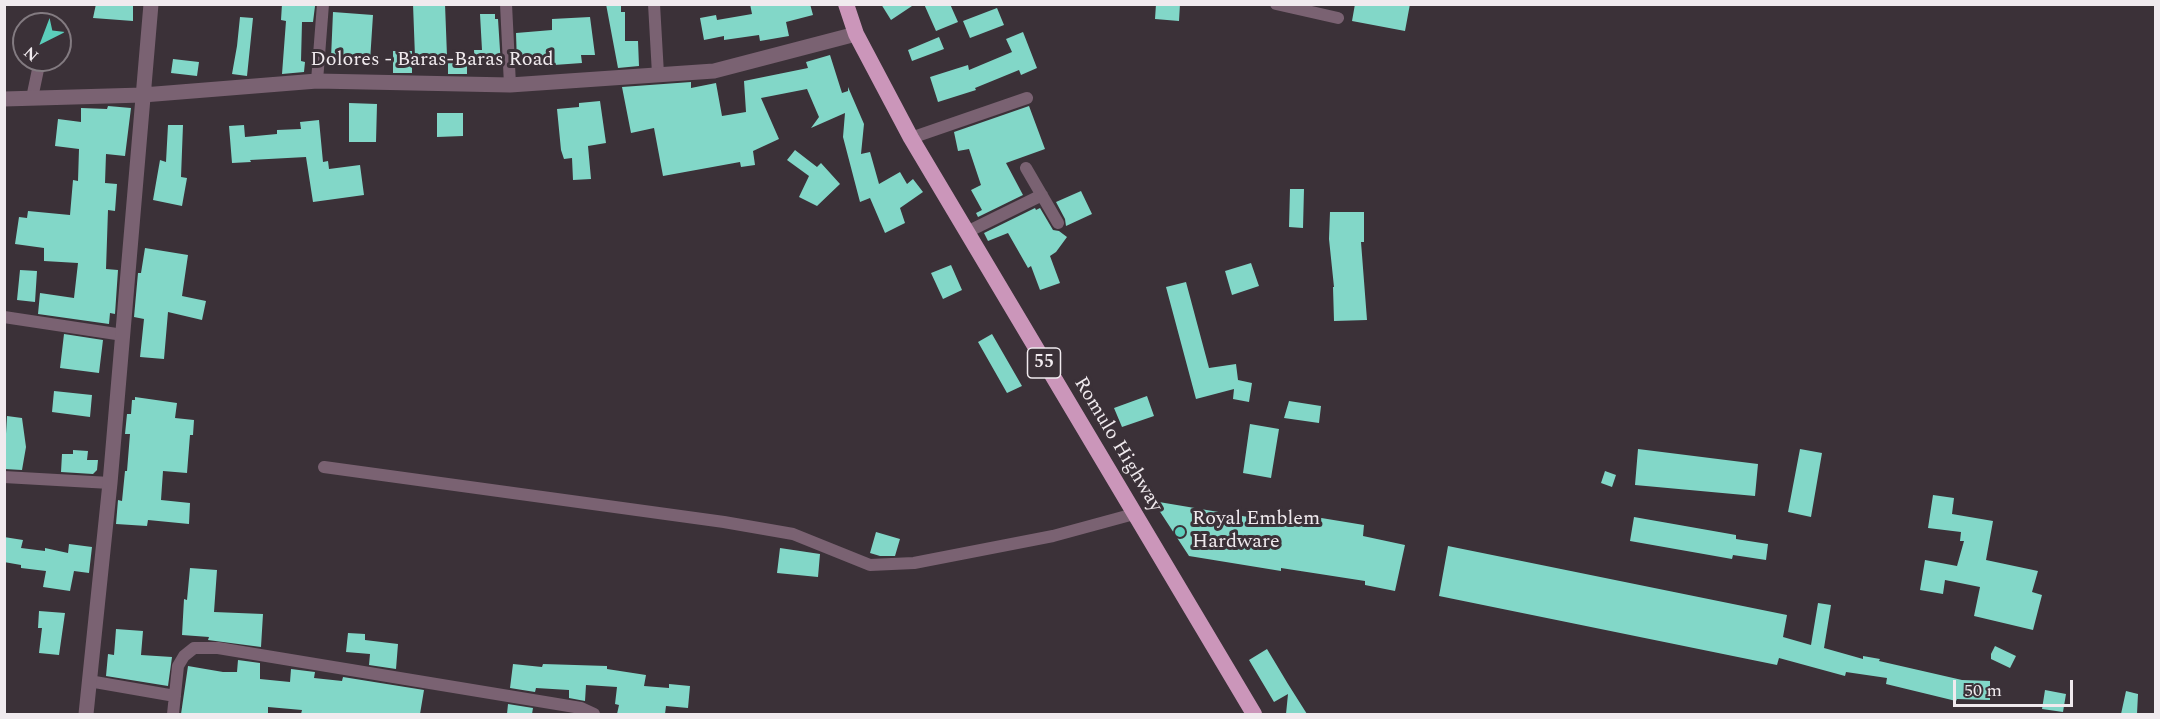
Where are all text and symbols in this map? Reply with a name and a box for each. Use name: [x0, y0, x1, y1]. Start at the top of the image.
north arrow: [12, 12, 72, 72]
text: N: [18, 41, 44, 67]
street label: Dolores - Baras-Baras Road: [310, 49, 554, 73]
road number: 55: [1028, 348, 1060, 378]
street label: Romulo Highway: [1067, 373, 1167, 517]
place label: Royal Emblem Hardware: [1192, 508, 1320, 555]
marker: Royal Emblem Hardware: [1173, 525, 1187, 539]
scale bar: [1956, 668, 2076, 706]
text: 50 m: [1964, 677, 2002, 704]

